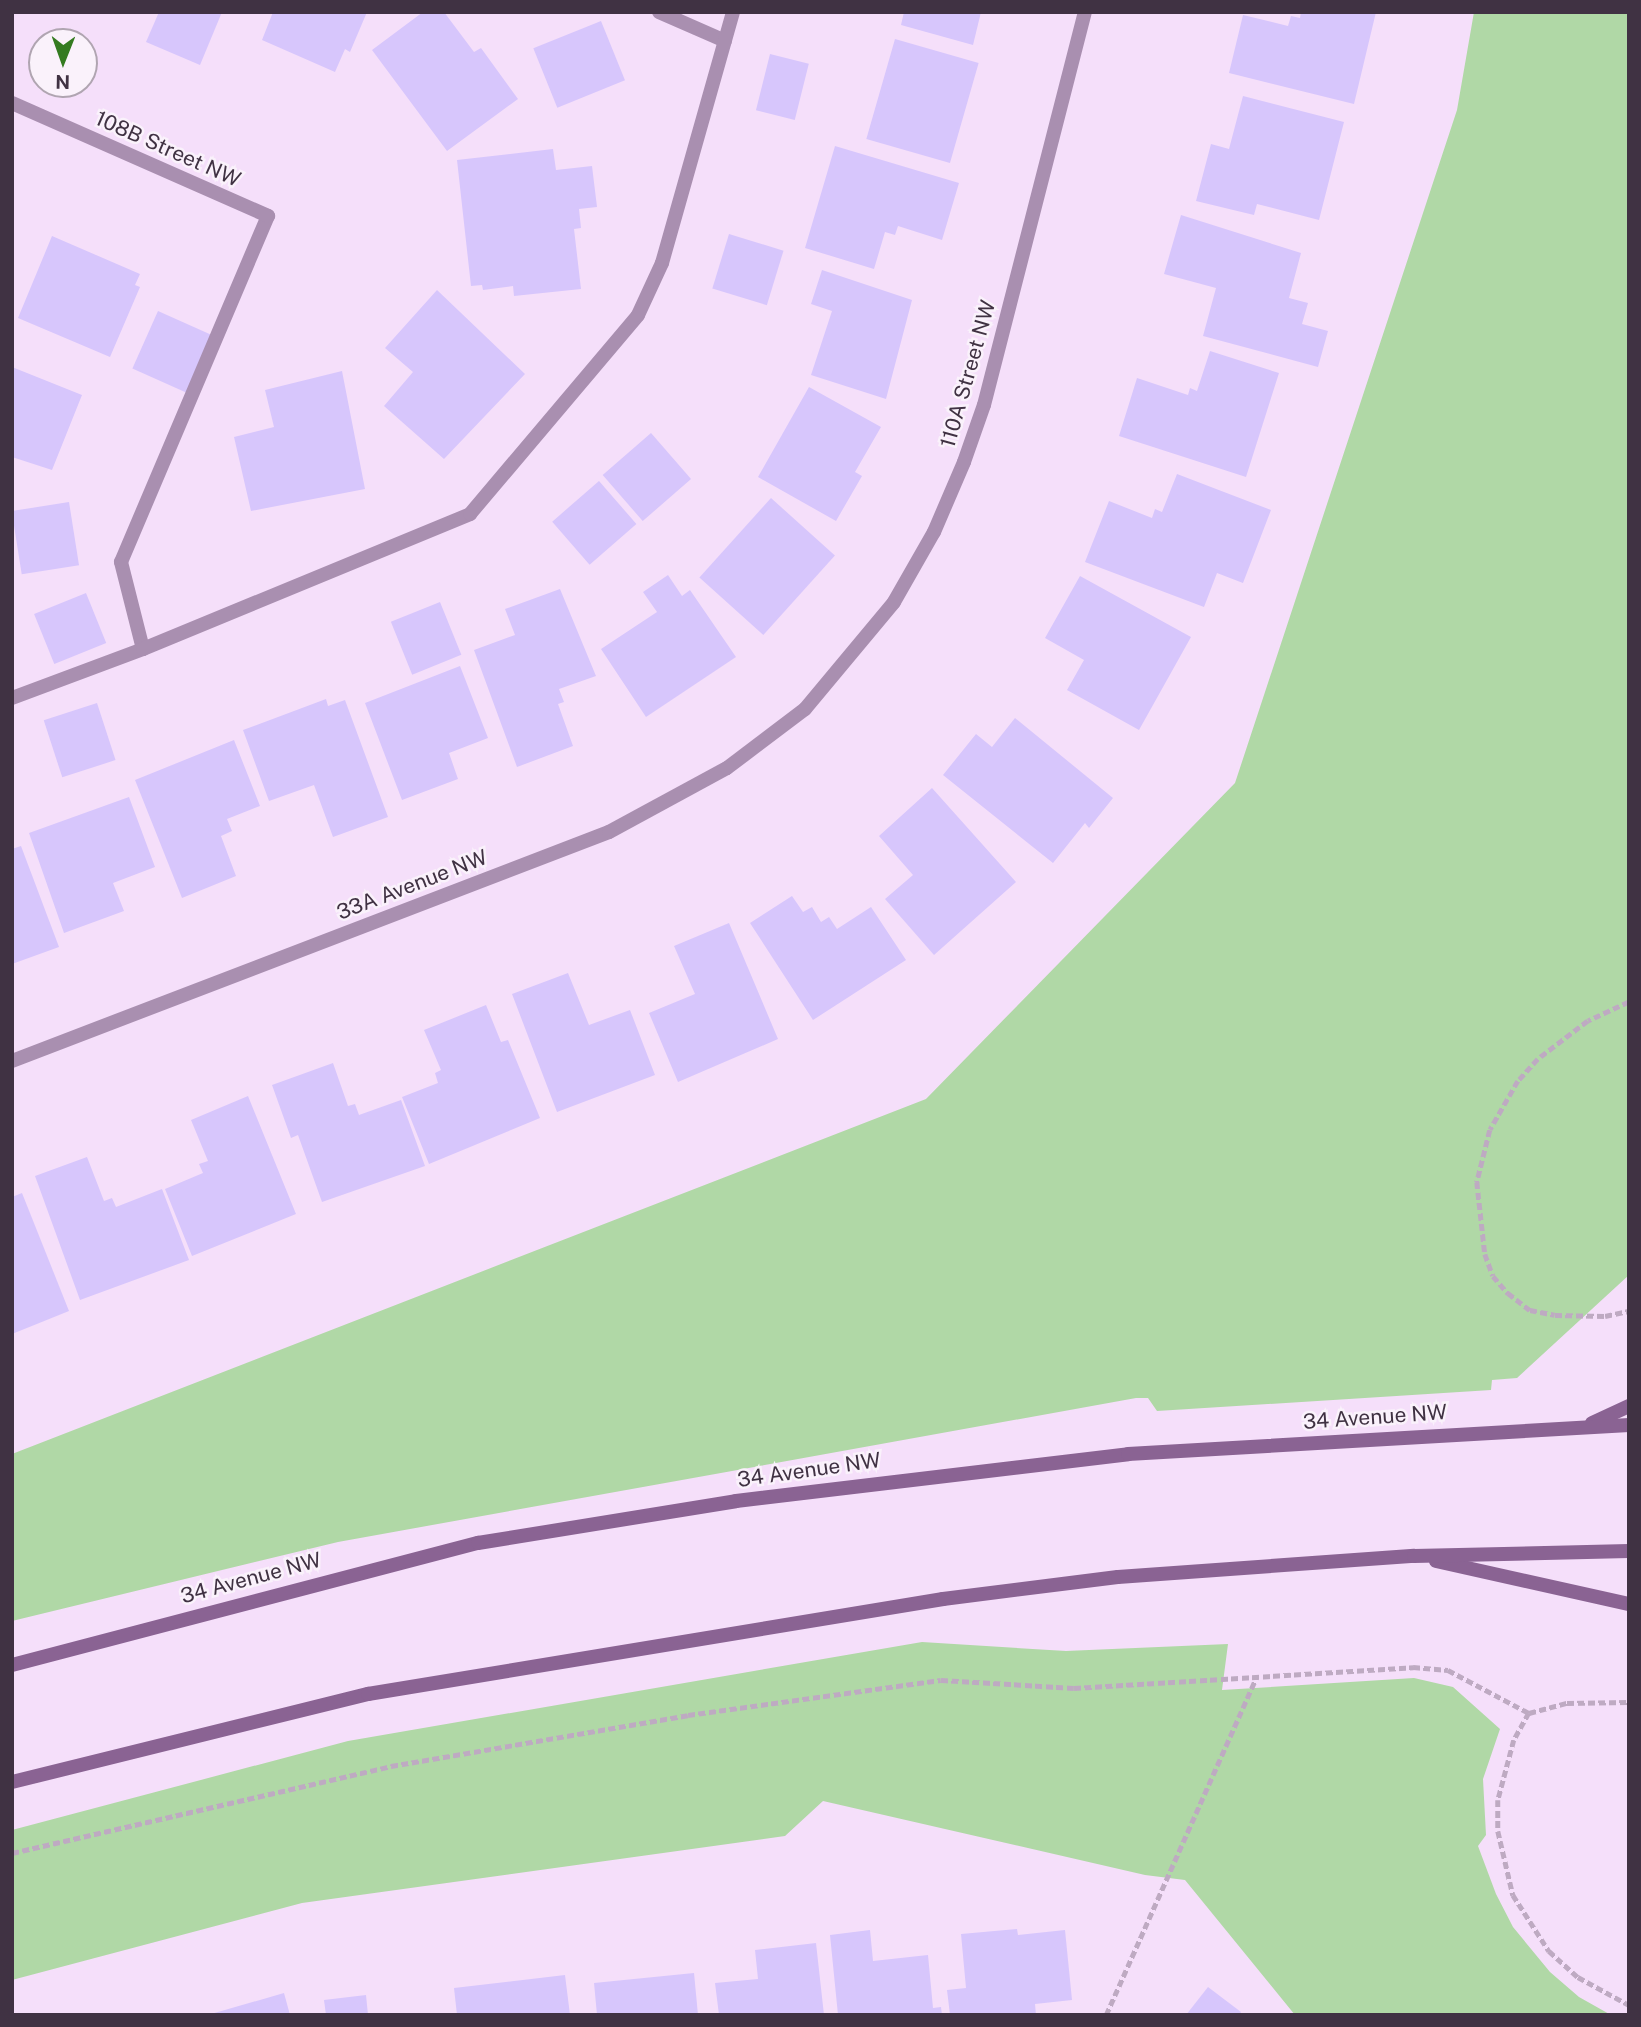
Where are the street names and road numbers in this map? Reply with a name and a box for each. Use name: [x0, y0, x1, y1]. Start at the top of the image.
street label: 108B Street NW: [91, 106, 245, 192]
street label: 110A Street NW: [935, 297, 1001, 451]
street label: 33A Avenue NW: [333, 845, 491, 925]
street label: 34 Avenue NW: [1302, 1399, 1448, 1435]
street label: 34 Avenue NW: [736, 1447, 882, 1493]
street label: 34 Avenue NW: [178, 1547, 324, 1609]

